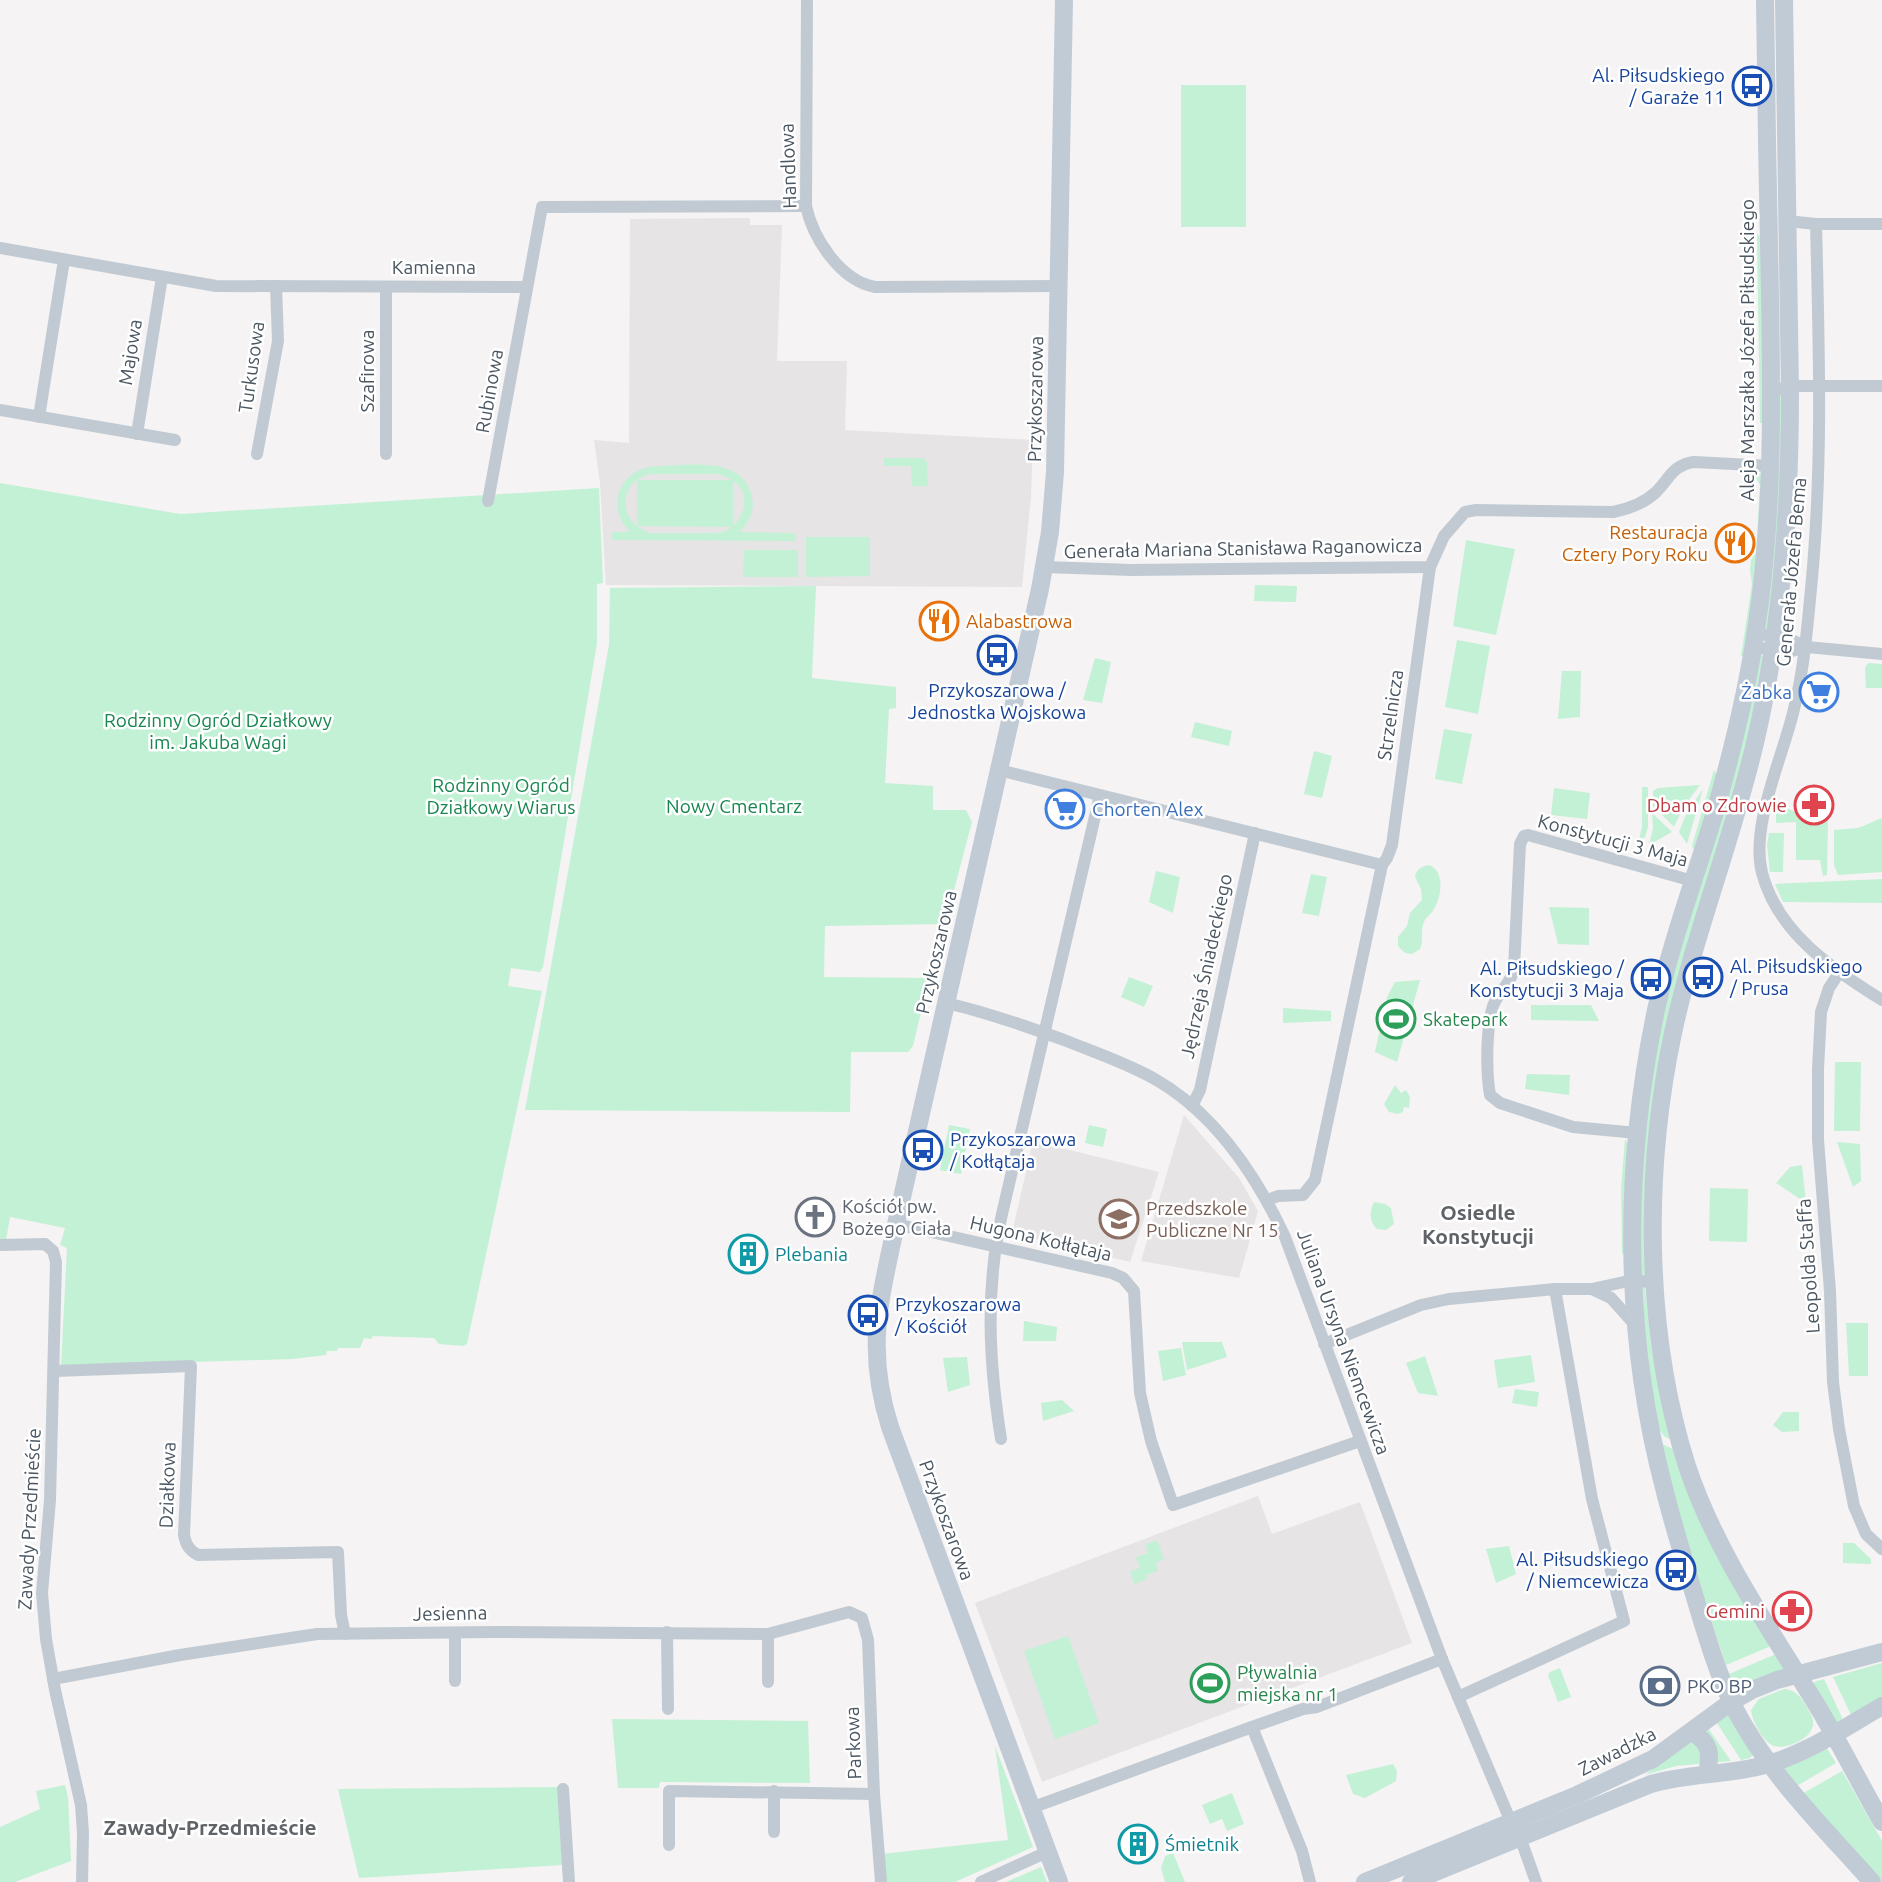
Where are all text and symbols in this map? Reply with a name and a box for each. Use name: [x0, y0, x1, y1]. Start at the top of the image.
place label: Al. Piłsudskiego / Garaże 11: [1592, 64, 1725, 108]
bus stop icon: Al. Piłsudskiego / Garaże 11: [1731, 65, 1773, 107]
street label: Handlowa: [776, 123, 800, 209]
street label: Aleja Marszałka Józefa Piłsudskiego: [1736, 199, 1758, 501]
street label: Kamienna: [392, 256, 476, 278]
street label: Majowa: [114, 317, 146, 387]
street label: Turkusowa: [234, 320, 268, 414]
street label: Szafirowa: [356, 329, 378, 413]
street label: Przykoszarowa: [1023, 336, 1047, 462]
street label: Rubinowa: [471, 347, 507, 435]
street label: Generała Józefa Bema: [1772, 476, 1810, 668]
place label: Restauracja Cztery Pory Roku: [1562, 521, 1708, 565]
restaurant icon: Restauracja Cztery Pory Roku: [1714, 522, 1756, 564]
street label: Generała Mariana Stanisława Raganowicza: [1063, 534, 1423, 562]
restaurant icon: Alabastrowa: [918, 600, 960, 642]
place label: Alabastrowa: [966, 610, 1073, 632]
bus stop icon: Przykoszarowa / Jednostka Wojskowa: [976, 634, 1018, 676]
street label: Strzelnicza: [1373, 668, 1407, 762]
supermarket icon: Żabka: [1798, 671, 1840, 713]
place label: Przykoszarowa / Jednostka Wojskowa: [908, 679, 1086, 723]
place label: Żabka: [1741, 681, 1792, 703]
park label: Rodzinny Ogród Działkowy im. Jakuba Wagi: [104, 709, 332, 753]
park label: Rodzinny Ogród Działkowy Wiarus: [426, 774, 576, 818]
pharmacy icon: Dbam o Zdrowie: [1793, 784, 1835, 826]
supermarket icon: Chorten Alex: [1044, 788, 1086, 830]
place label: Dbam o Zdrowie: [1647, 794, 1787, 816]
park label: Nowy Cmentarz: [666, 795, 802, 817]
place label: Chorten Alex: [1092, 798, 1204, 820]
street label: Konstytucji 3 Maja: [1535, 809, 1691, 871]
street label: Jędrzeja Śniadeckiego: [1176, 872, 1236, 1060]
street label: Przykoszarowa: [911, 888, 961, 1016]
place label: Al. Piłsudskiego / Prusa: [1729, 955, 1863, 999]
bus stop icon: Al. Piłsudskiego / Prusa: [1682, 956, 1724, 998]
place label: Al. Piłsudskiego / Konstytucji 3 Maja: [1469, 957, 1625, 1001]
bus stop icon: Al. Piłsudskiego / Konstytucji 3 Maja: [1630, 958, 1672, 1000]
sports icon: Skatepark: [1375, 998, 1417, 1040]
place label: Skatepark: [1423, 1008, 1508, 1030]
place label: Przykoszarowa / Kołłątaja: [949, 1128, 1076, 1172]
bus stop icon: Przykoszarowa / Kołłątaja: [902, 1129, 944, 1171]
place label: Kościół pw. Bożego Ciała: [842, 1195, 951, 1239]
church icon: Kościół pw. Bożego Ciała: [794, 1196, 836, 1238]
place label: Przedszkole Publiczne Nr 15: [1146, 1197, 1279, 1241]
school or university icon: Przedszkole Publiczne Nr 15: [1098, 1198, 1140, 1240]
street label: Leopolda Staffa: [1792, 1198, 1824, 1334]
district label: Osiedle Konstytucji: [1422, 1200, 1534, 1248]
street label: Hugona Kołłątaja: [968, 1211, 1114, 1265]
street label: Juliana Ursyna Niemcewicza: [1293, 1226, 1395, 1458]
building icon: Plebania: [727, 1233, 769, 1275]
place label: Plebania: [775, 1243, 848, 1265]
place label: Przykoszarowa / Kościół: [894, 1293, 1021, 1337]
bus stop icon: Przykoszarowa / Kościół: [847, 1294, 889, 1336]
street label: Zawady Przedmieście: [13, 1428, 45, 1610]
street label: Działkowa: [154, 1441, 180, 1529]
street label: Przykoszarowa: [915, 1457, 979, 1583]
place label: Al. Piłsudskiego / Niemcewicza: [1516, 1548, 1649, 1592]
bus stop icon: Al. Piłsudskiego / Niemcewicza: [1655, 1549, 1697, 1591]
pharmacy icon: Gemini: [1771, 1590, 1813, 1632]
place label: Gemini: [1705, 1600, 1765, 1622]
street label: Jesienna: [412, 1601, 488, 1625]
place label: Pływalnia miejska nr 1: [1237, 1661, 1338, 1705]
sports icon: Pływalnia miejska nr 1: [1189, 1662, 1231, 1704]
bank icon: PKO BP: [1639, 1665, 1681, 1707]
place label: PKO BP: [1687, 1675, 1752, 1697]
street label: Parkowa: [841, 1706, 865, 1780]
street label: Zawadzka: [1574, 1722, 1660, 1780]
district label: Zawady-Przedmieście: [103, 1815, 317, 1839]
building icon: Śmietnik: [1117, 1823, 1159, 1865]
place label: Śmietnik: [1165, 1833, 1239, 1855]

